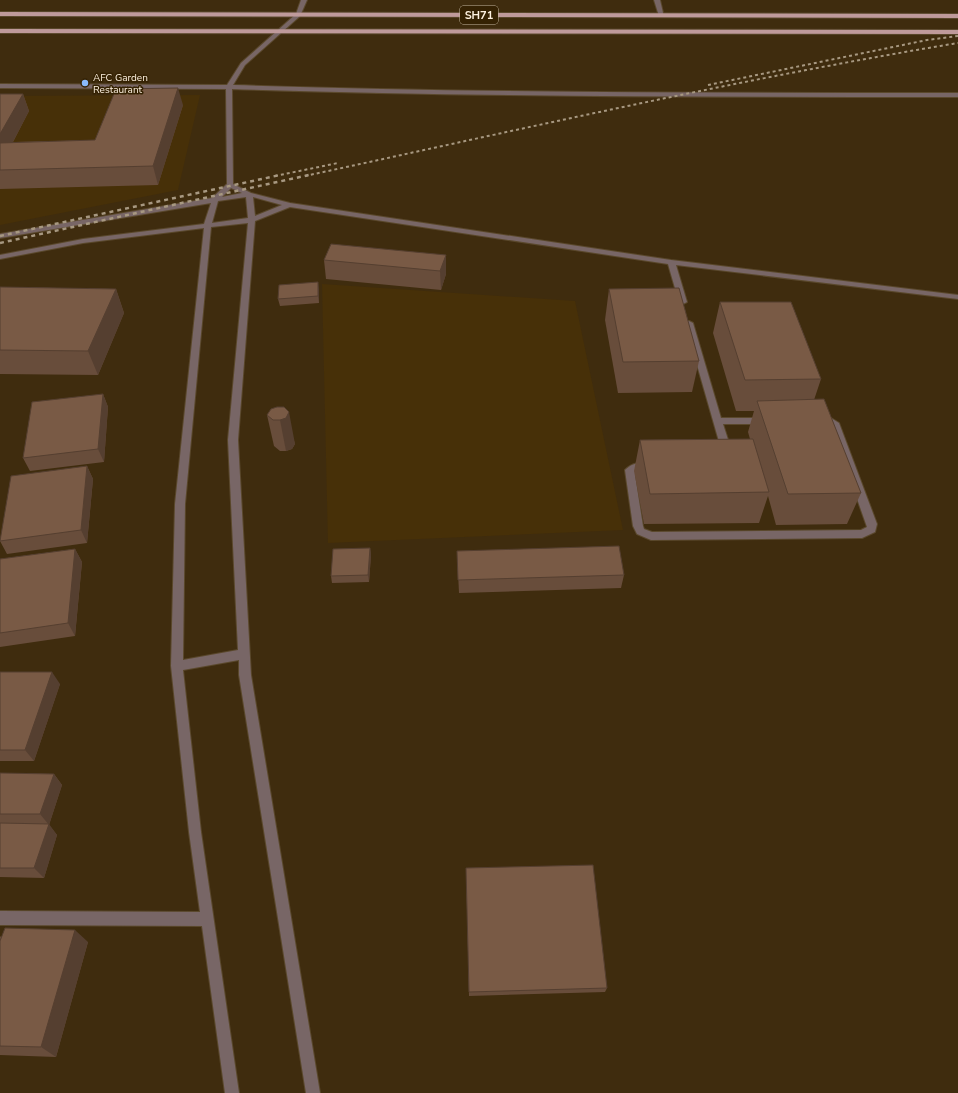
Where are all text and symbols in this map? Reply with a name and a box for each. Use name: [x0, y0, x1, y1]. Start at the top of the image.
road number: SH71: [460, 6, 498, 24]
place label: AFC Garden Restaurant: [93, 71, 148, 97]
marker: AFC Garden Restaurant: [80, 78, 90, 88]

